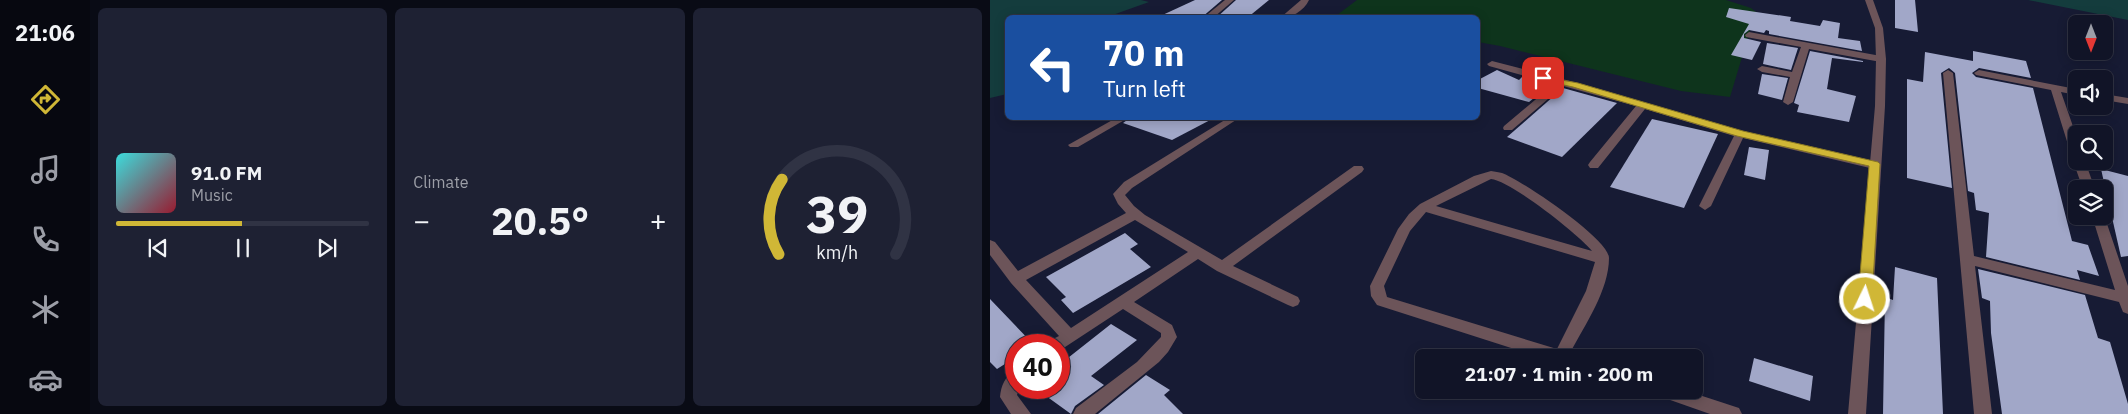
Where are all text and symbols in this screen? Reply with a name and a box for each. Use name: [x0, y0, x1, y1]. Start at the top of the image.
north arrow: [2068, 15, 2112, 60]
map controls: [2068, 15, 2113, 225]
text: 21:06: [15, 18, 75, 47]
text: 70 m: [1103, 30, 1185, 76]
icon: left: [1020, 35, 1085, 100]
pin: [1522, 57, 1564, 99]
icon: arrive: [1529, 64, 1557, 92]
button: sound: [2068, 70, 2113, 115]
text: Turn left: [1103, 74, 1186, 103]
icon: directions: [28, 82, 63, 117]
button: search: [2068, 125, 2113, 170]
icon: music: [28, 152, 63, 187]
text: 91.0 FM: [191, 161, 262, 185]
text: Climate: [413, 172, 468, 192]
text: 39: [806, 180, 869, 247]
button: layers: [2068, 180, 2113, 225]
text: Music: [191, 185, 233, 205]
text: 20.5°: [491, 196, 589, 245]
text: −: [413, 202, 430, 239]
text: +: [650, 202, 667, 239]
icon: phone: [28, 222, 63, 257]
icon: previous: [144, 234, 172, 262]
icon: pause: [229, 234, 257, 262]
icon: next: [313, 234, 341, 262]
text: km/h: [816, 241, 858, 264]
position arrow: [1838, 272, 1890, 324]
icon: climate: [28, 292, 63, 327]
speed limit sign: 40: [1005, 334, 1070, 399]
icon: car: [28, 362, 63, 397]
text: 21:07 · 1 min · 200 m: [1465, 362, 1653, 386]

